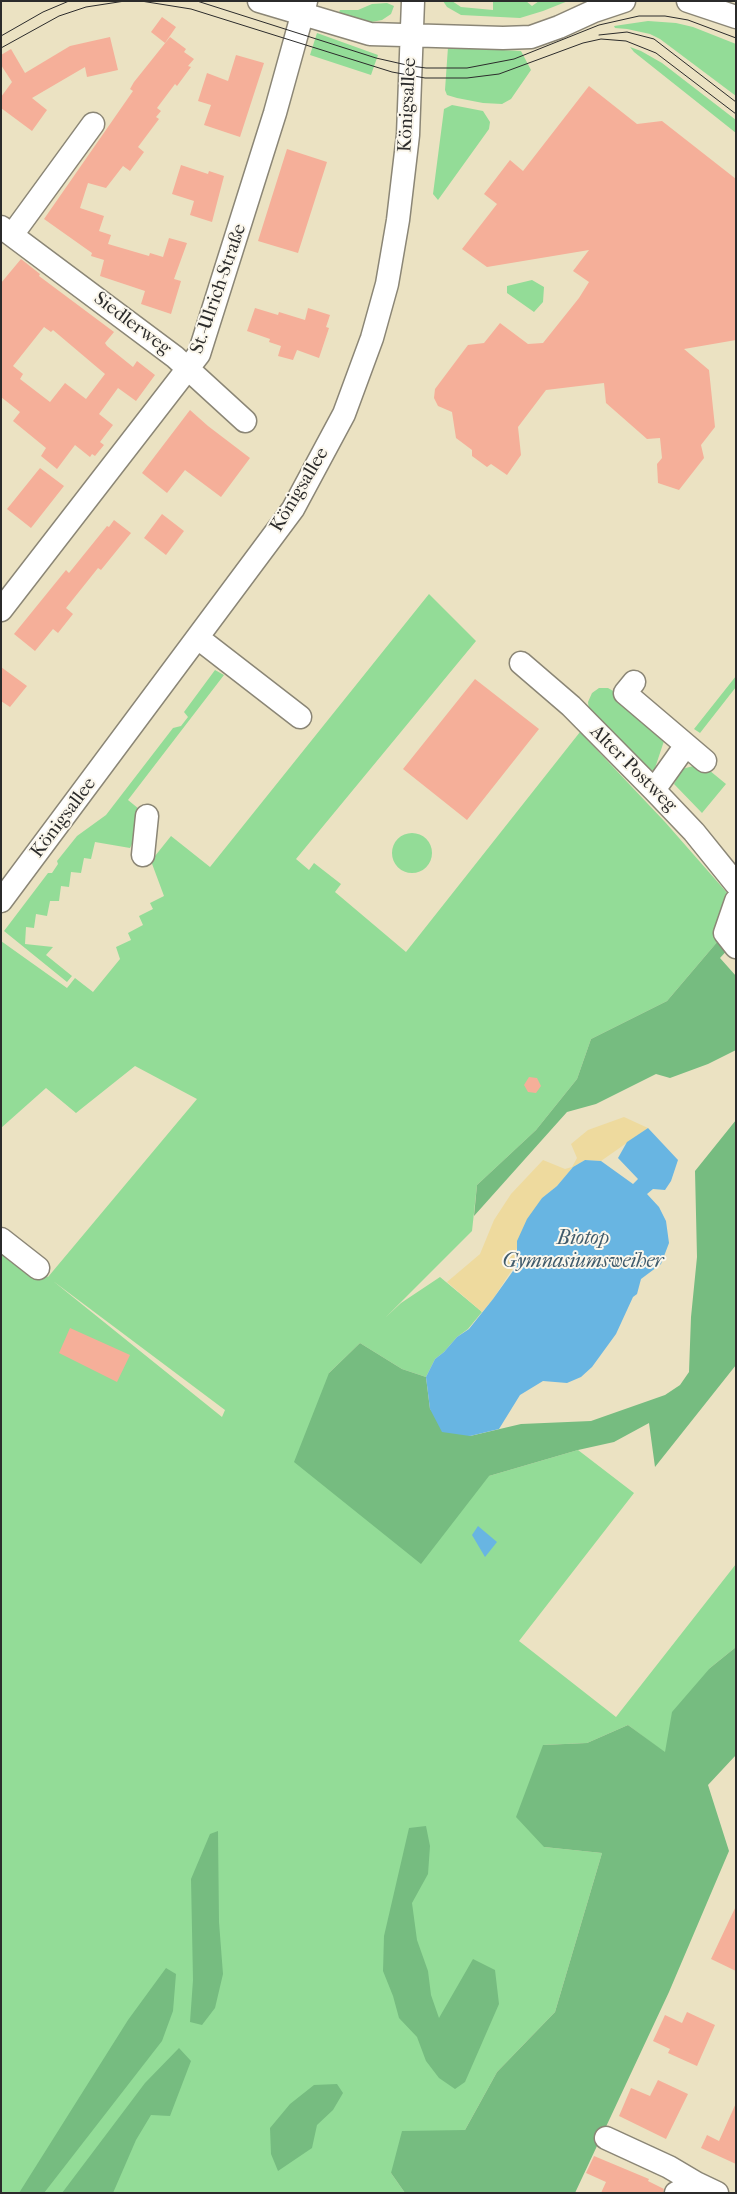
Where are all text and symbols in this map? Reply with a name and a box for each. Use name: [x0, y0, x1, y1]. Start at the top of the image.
street label: Königsallee: [394, 57, 422, 153]
street label: St.-Ulrich-Straße: [186, 221, 252, 357]
street label: Siedlerweg: [89, 288, 175, 360]
street label: Königsallee: [266, 444, 334, 536]
street label: Alter Postweg: [585, 721, 681, 817]
street label: Königsallee: [26, 773, 102, 863]
water label: Biotop Gymnasiumsweiher: [502, 1227, 664, 1274]

